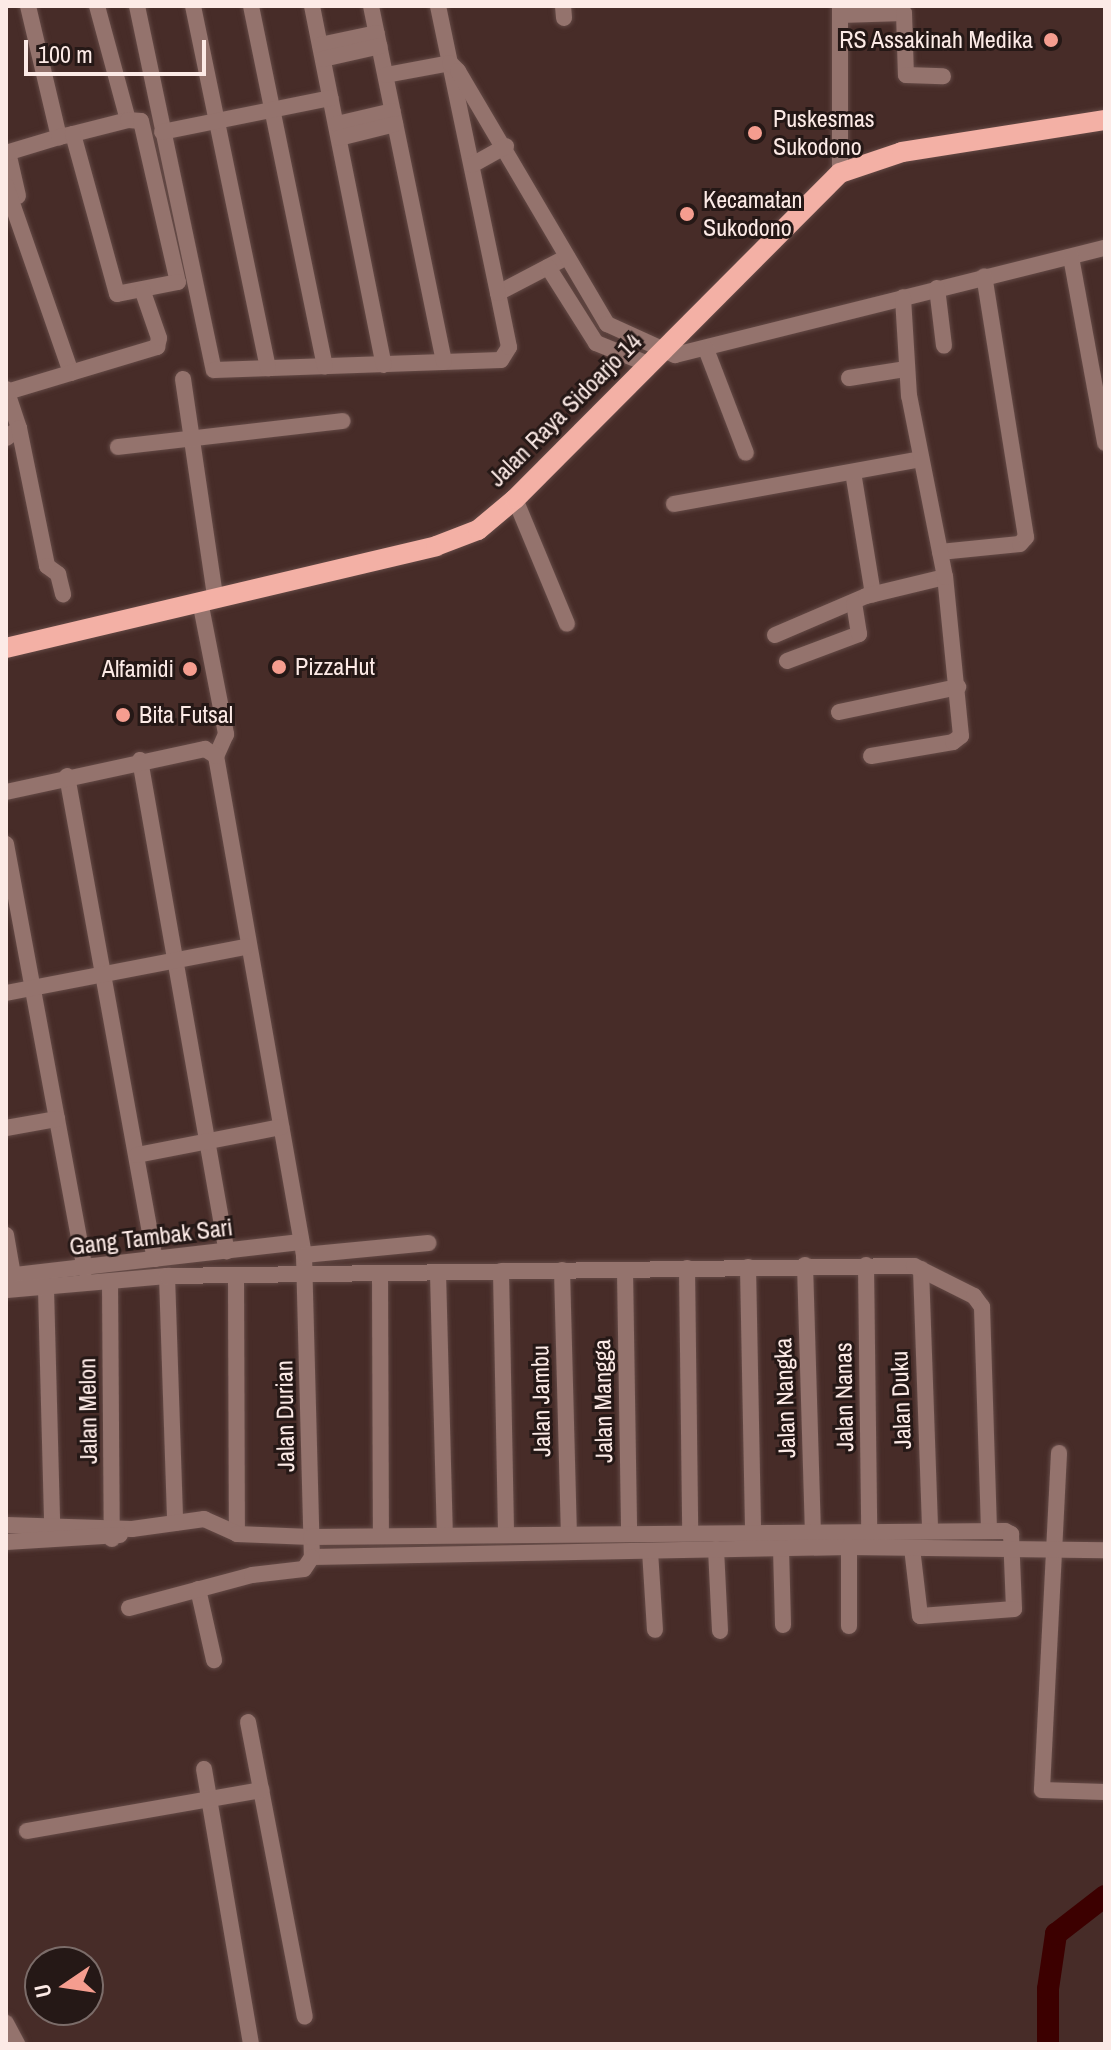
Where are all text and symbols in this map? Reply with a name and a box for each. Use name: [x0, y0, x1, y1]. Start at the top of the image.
scale bar: [28, 24, 210, 74]
place label: RS Assakinah Medika: [838, 26, 1033, 54]
marker: RS Assakinah Medika: [1040, 29, 1062, 51]
text: 100 m: [38, 38, 93, 70]
place label: Puskesmas Sukodono: [773, 105, 875, 161]
marker: Puskesmas Sukodono: [744, 122, 766, 144]
place label: Kecamatan Sukodono: [703, 186, 803, 242]
marker: Kecamatan Sukodono: [678, 205, 696, 223]
street label: Jalan Raya Sidoarjo 14: [482, 327, 648, 493]
place label: PizzaHut: [295, 653, 375, 681]
place label: Alfamidi: [102, 655, 174, 683]
marker: PizzaHut: [270, 658, 288, 676]
marker: Alfamidi: [181, 660, 199, 678]
place label: Bita Futsal: [139, 701, 233, 729]
marker: Bita Futsal: [114, 706, 132, 724]
street label: Gang Tambak Sari: [68, 1213, 234, 1261]
street label: Jalan Nangka: [769, 1337, 801, 1459]
street label: Jalan Mangga: [588, 1339, 618, 1463]
street label: Jalan Nanas: [829, 1342, 859, 1452]
street label: Jalan Jambu: [526, 1345, 556, 1457]
street label: Jalan Duku: [885, 1350, 917, 1450]
street label: Jalan Melon: [73, 1358, 103, 1464]
street label: Jalan Durian: [270, 1360, 300, 1472]
north arrow: [24, 1946, 104, 2026]
text: U: [26, 1981, 59, 2001]

